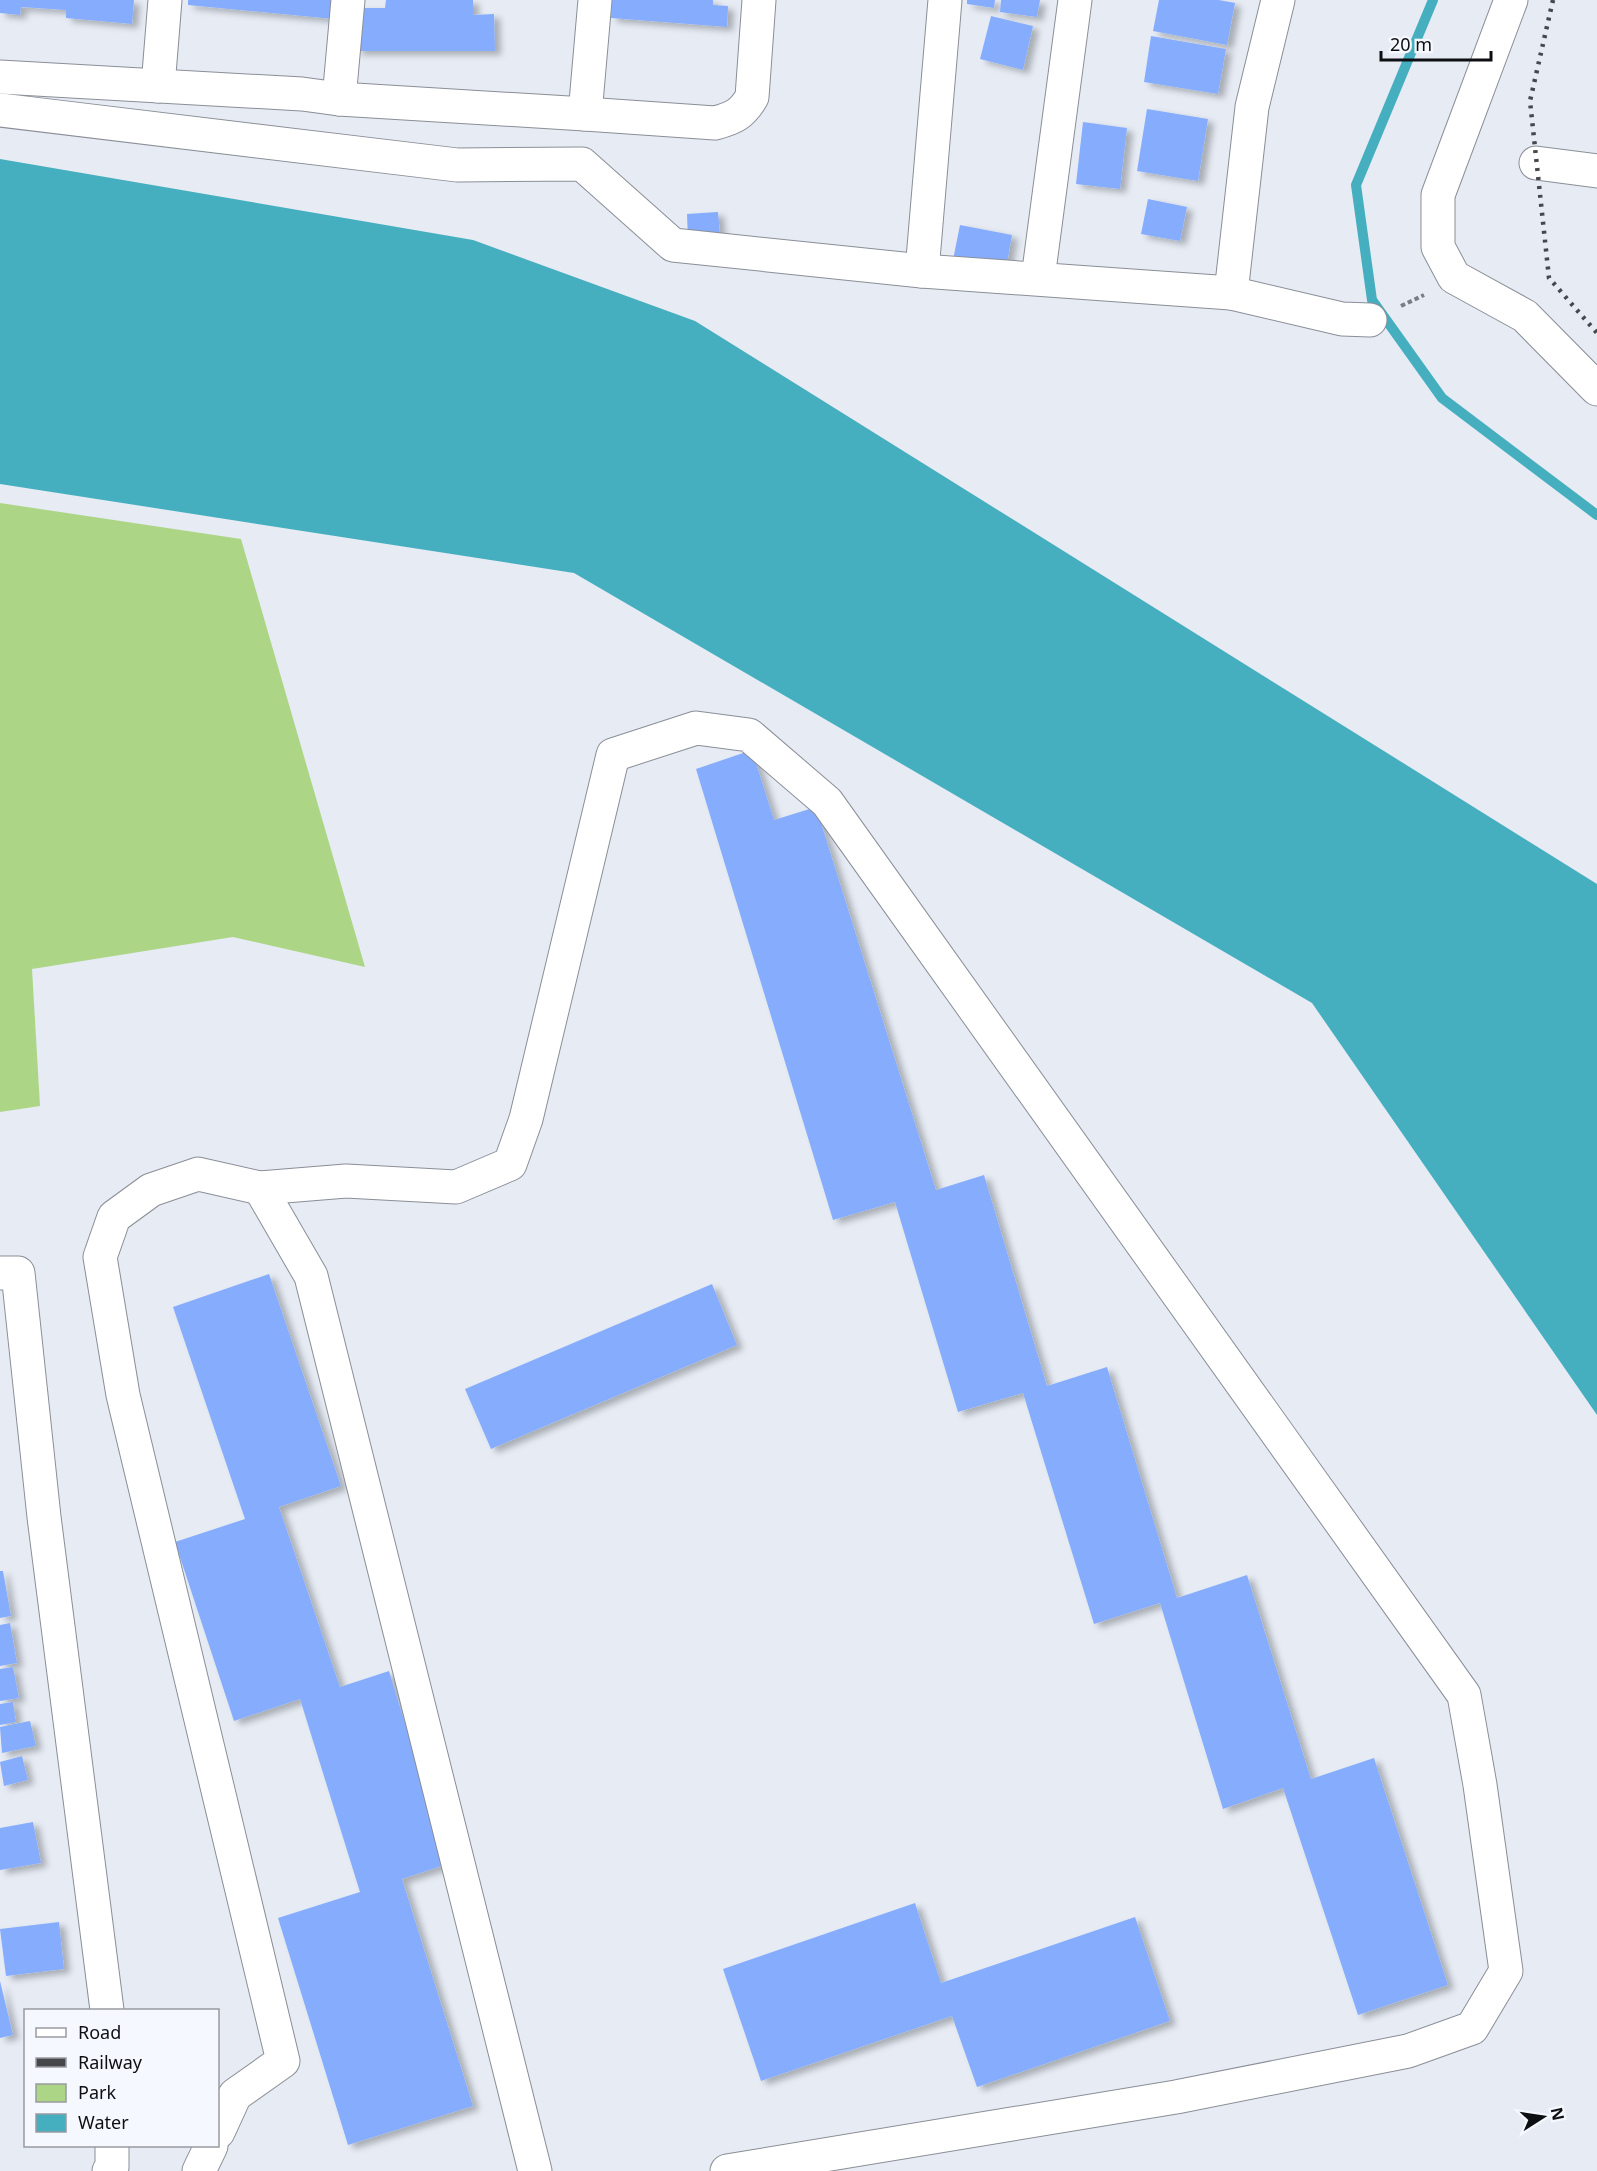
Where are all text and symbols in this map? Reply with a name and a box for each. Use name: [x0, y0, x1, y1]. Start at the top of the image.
scale bar: [1381, 24, 1490, 62]
text: 20 m: [1390, 32, 1432, 56]
legend: [24, 2009, 219, 2147]
text: Road: [78, 2020, 121, 2044]
text: Railway: [78, 2050, 143, 2074]
text: Park: [78, 2080, 116, 2104]
north arrow: [1513, 2087, 1573, 2147]
text: N: [1546, 2105, 1570, 2123]
text: Water: [78, 2110, 129, 2134]

